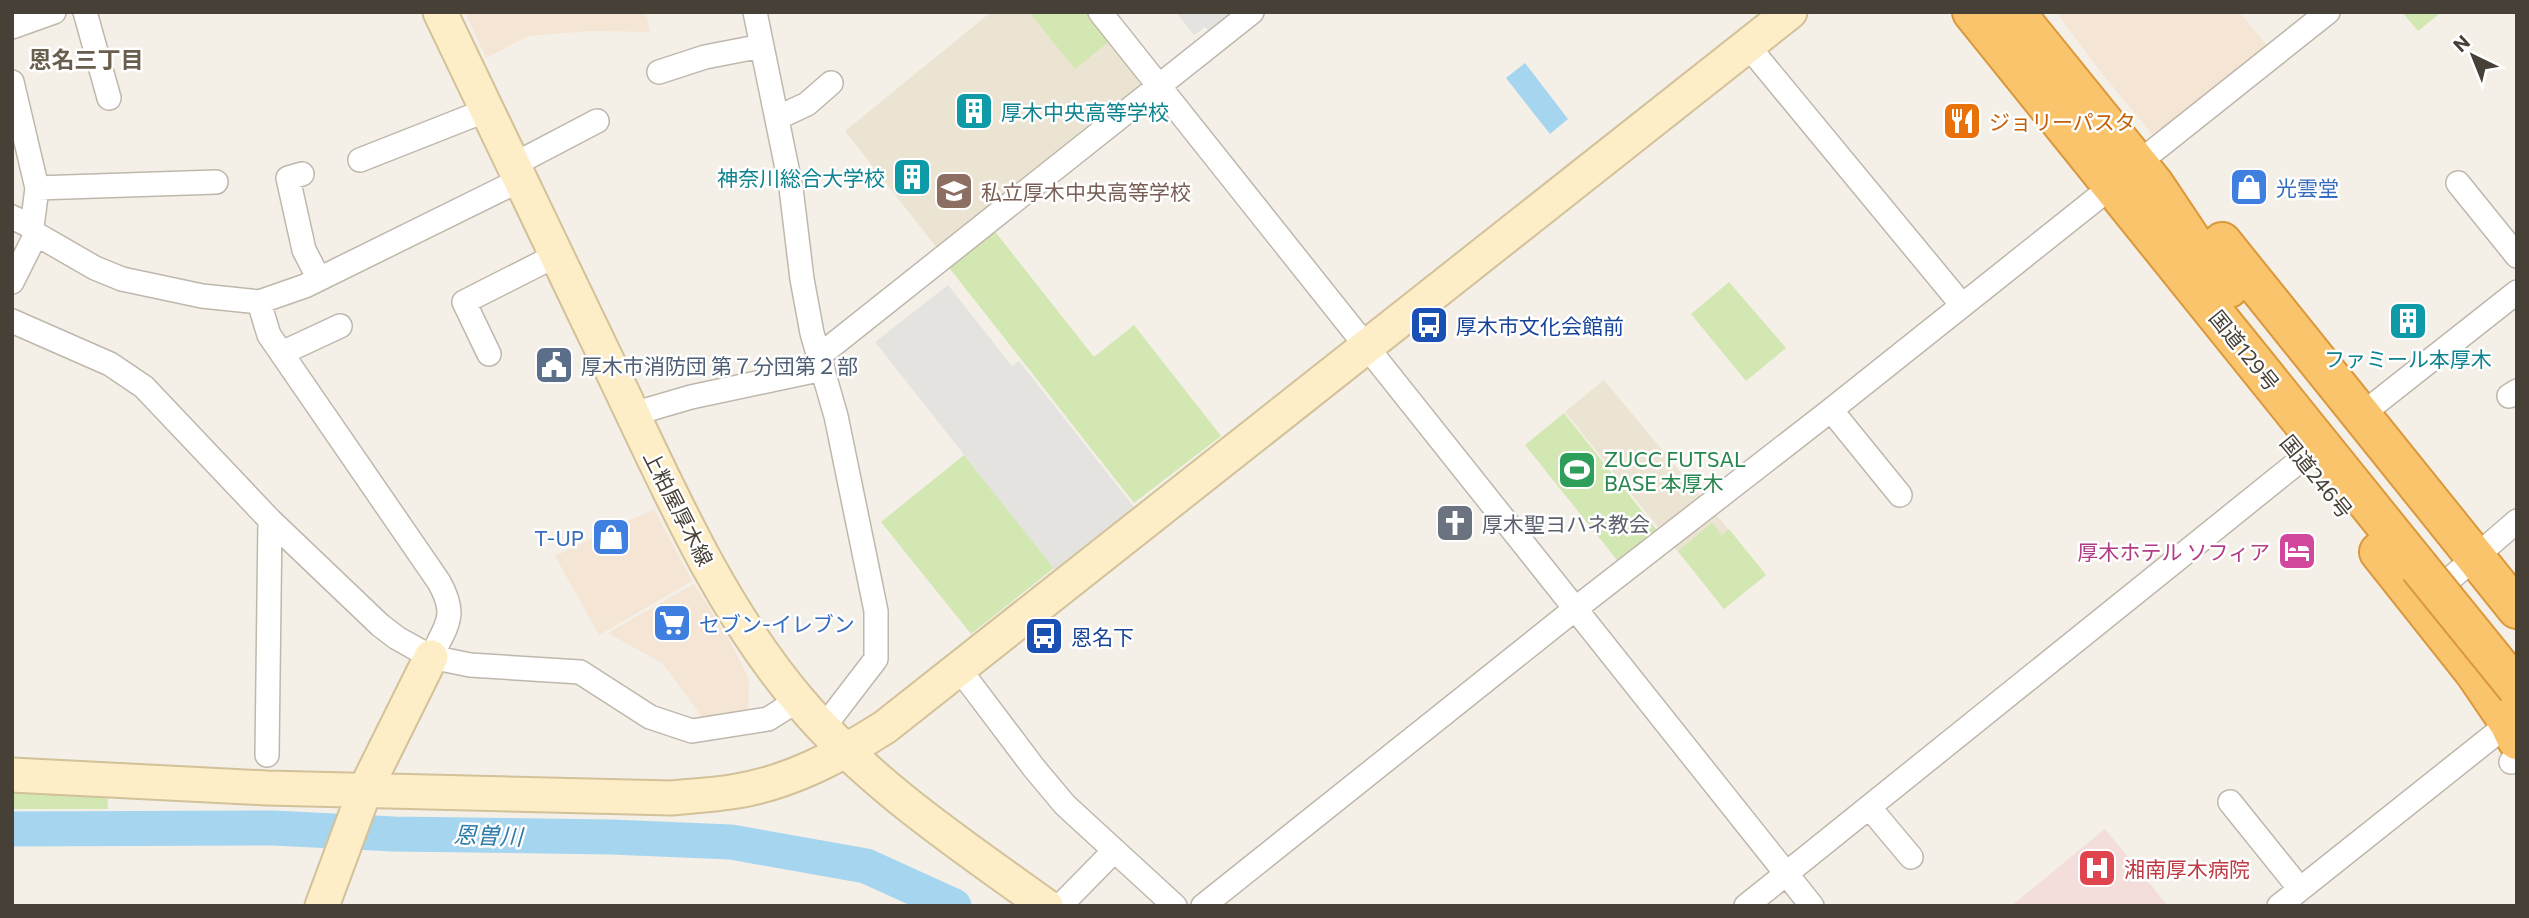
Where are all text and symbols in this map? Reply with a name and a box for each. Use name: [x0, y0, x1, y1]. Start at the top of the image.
north arrow: [2438, 21, 2508, 91]
text: N: [2448, 30, 2474, 56]
district label: 恩名三丁目: [29, 45, 144, 73]
building icon: 厚木中央高等学校: [953, 90, 995, 132]
place label: 厚木中央高等学校: [1001, 99, 1169, 124]
restaurant icon: ジョリーパスタ: [1941, 100, 1983, 142]
place label: ジョリーパスタ: [1989, 109, 2136, 134]
building icon: 神奈川総合大学校: [891, 156, 933, 198]
place label: 神奈川総合大学校: [717, 165, 885, 190]
shop icon: 光雲堂: [2228, 166, 2270, 208]
school or university icon: 私立厚木中央高等学校: [933, 170, 975, 212]
place label: 光雲堂: [2276, 175, 2339, 200]
place label: 私立厚木中央高等学校: [981, 179, 1191, 204]
building icon: ファミール本厚木: [2387, 300, 2429, 342]
bus stop icon: 厚木市文化会館前: [1408, 304, 1450, 346]
street label: 国道129号: [2205, 305, 2285, 395]
place label: 厚木市文化会館前: [1456, 313, 1624, 338]
public building icon: 厚木市消防団 第７分団第２部: [533, 344, 575, 386]
place label: ファミール本厚木: [2324, 346, 2492, 371]
place label: 厚木市消防団 第７分団第２部: [581, 353, 858, 378]
street label: 国道246号: [2276, 429, 2358, 523]
street label: 上粕屋厚木線: [639, 446, 719, 570]
place label: ZUCC FUTSAL BASE 本厚木: [1604, 446, 1746, 495]
sports icon: ZUCC FUTSAL BASE 本厚木: [1556, 449, 1598, 491]
church icon: 厚木聖ヨハネ教会: [1434, 502, 1476, 544]
place label: 厚木聖ヨハネ教会: [1482, 511, 1650, 536]
shop icon: T-UP: [590, 516, 632, 558]
place label: T-UP: [534, 525, 584, 550]
hotel icon: 厚木ホテル ソフィア: [2276, 530, 2318, 572]
place label: 厚木ホテル ソフィア: [2077, 539, 2270, 564]
supermarket icon: セブン-イレブン: [651, 602, 693, 644]
place label: セブン-イレブン: [699, 611, 855, 636]
bus stop icon: 恩名下: [1023, 615, 1065, 657]
place label: 恩名下: [1071, 624, 1134, 649]
water label: 恩曽川: [453, 820, 526, 850]
hospital icon: 湘南厚木病院: [2076, 847, 2118, 889]
place label: 湘南厚木病院: [2124, 856, 2250, 881]

